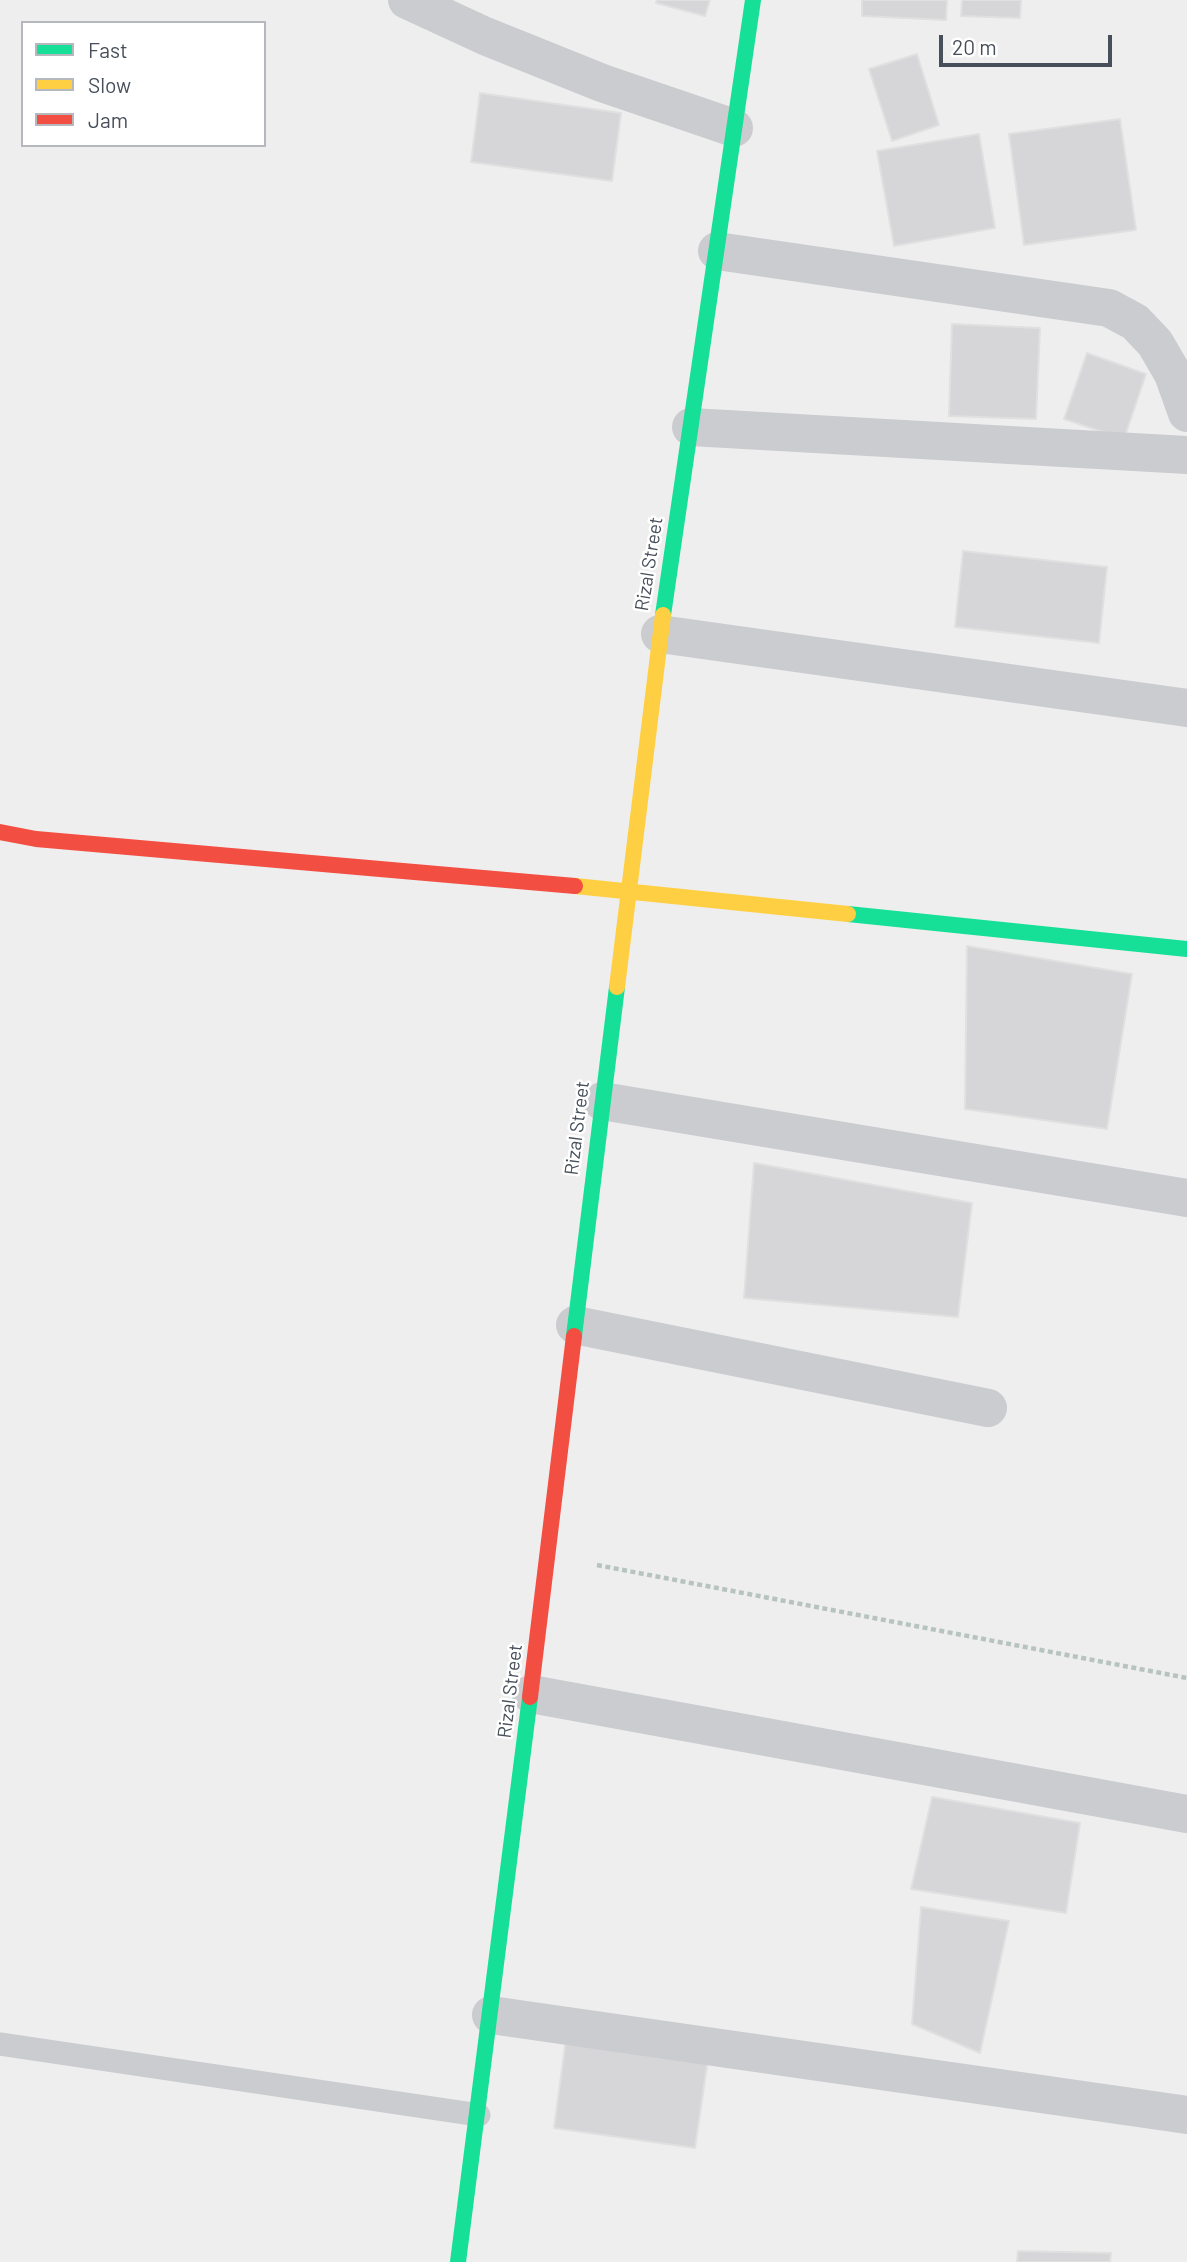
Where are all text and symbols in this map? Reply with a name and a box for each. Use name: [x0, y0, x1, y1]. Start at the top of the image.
legend: [21, 21, 266, 147]
scale bar: [942, 21, 1115, 65]
text: 20 m: [952, 34, 997, 59]
text: Fast: [88, 37, 128, 62]
text: Slow: [88, 72, 131, 97]
text: Jam: [88, 107, 128, 132]
street label: Rizal Street: [630, 515, 668, 613]
street label: Rizal Street: [560, 1080, 594, 1176]
street label: Rizal Street: [493, 1643, 527, 1739]

